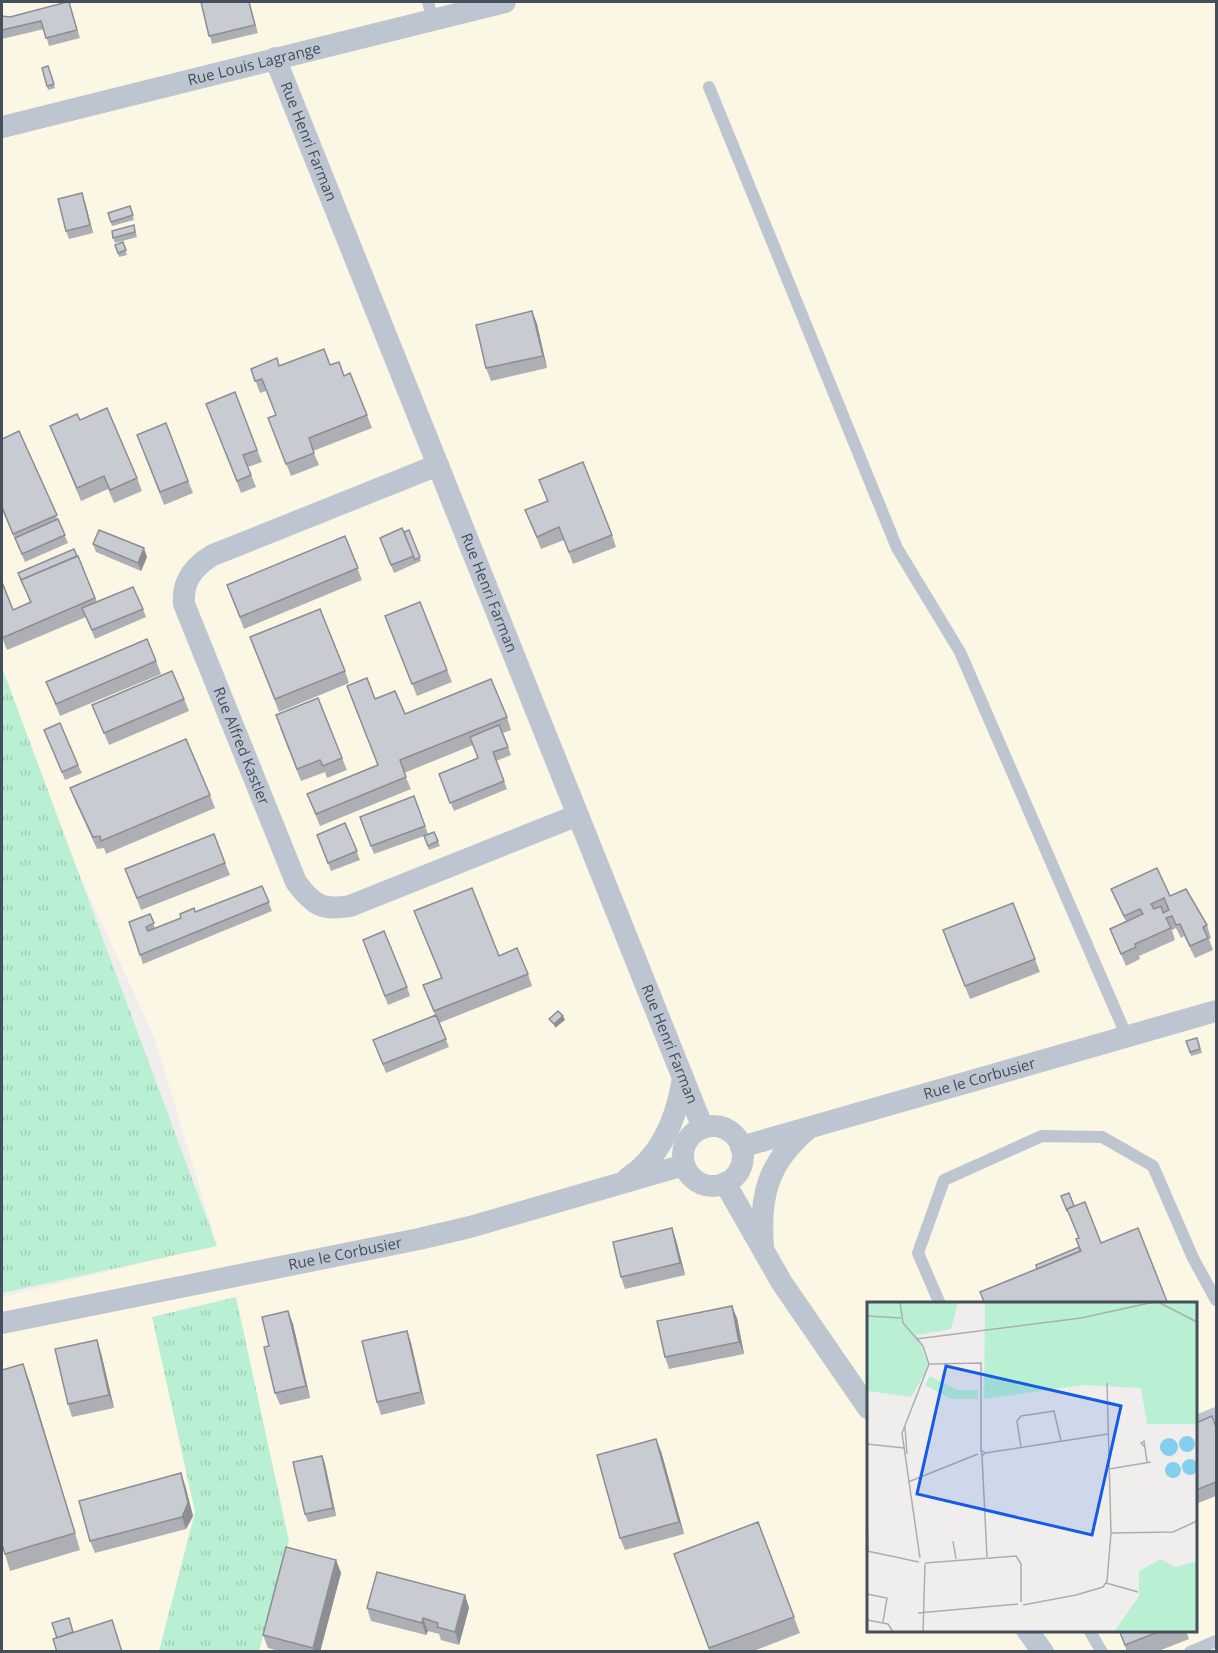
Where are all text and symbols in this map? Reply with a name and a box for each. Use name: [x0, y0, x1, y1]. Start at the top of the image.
street label: Rue Louis Lagrange: [185, 37, 323, 89]
street label: Rue Henri Farman: [276, 79, 342, 204]
street label: Rue Henri Farman: [457, 530, 523, 655]
street label: Rue Alfred Kastler: [209, 684, 275, 807]
street label: Rue Henri Farman: [637, 981, 703, 1106]
street label: Rue le Corbusier: [921, 1052, 1037, 1103]
street label: Rue le Corbusier: [286, 1232, 403, 1274]
inset map: [867, 1302, 1197, 1632]

